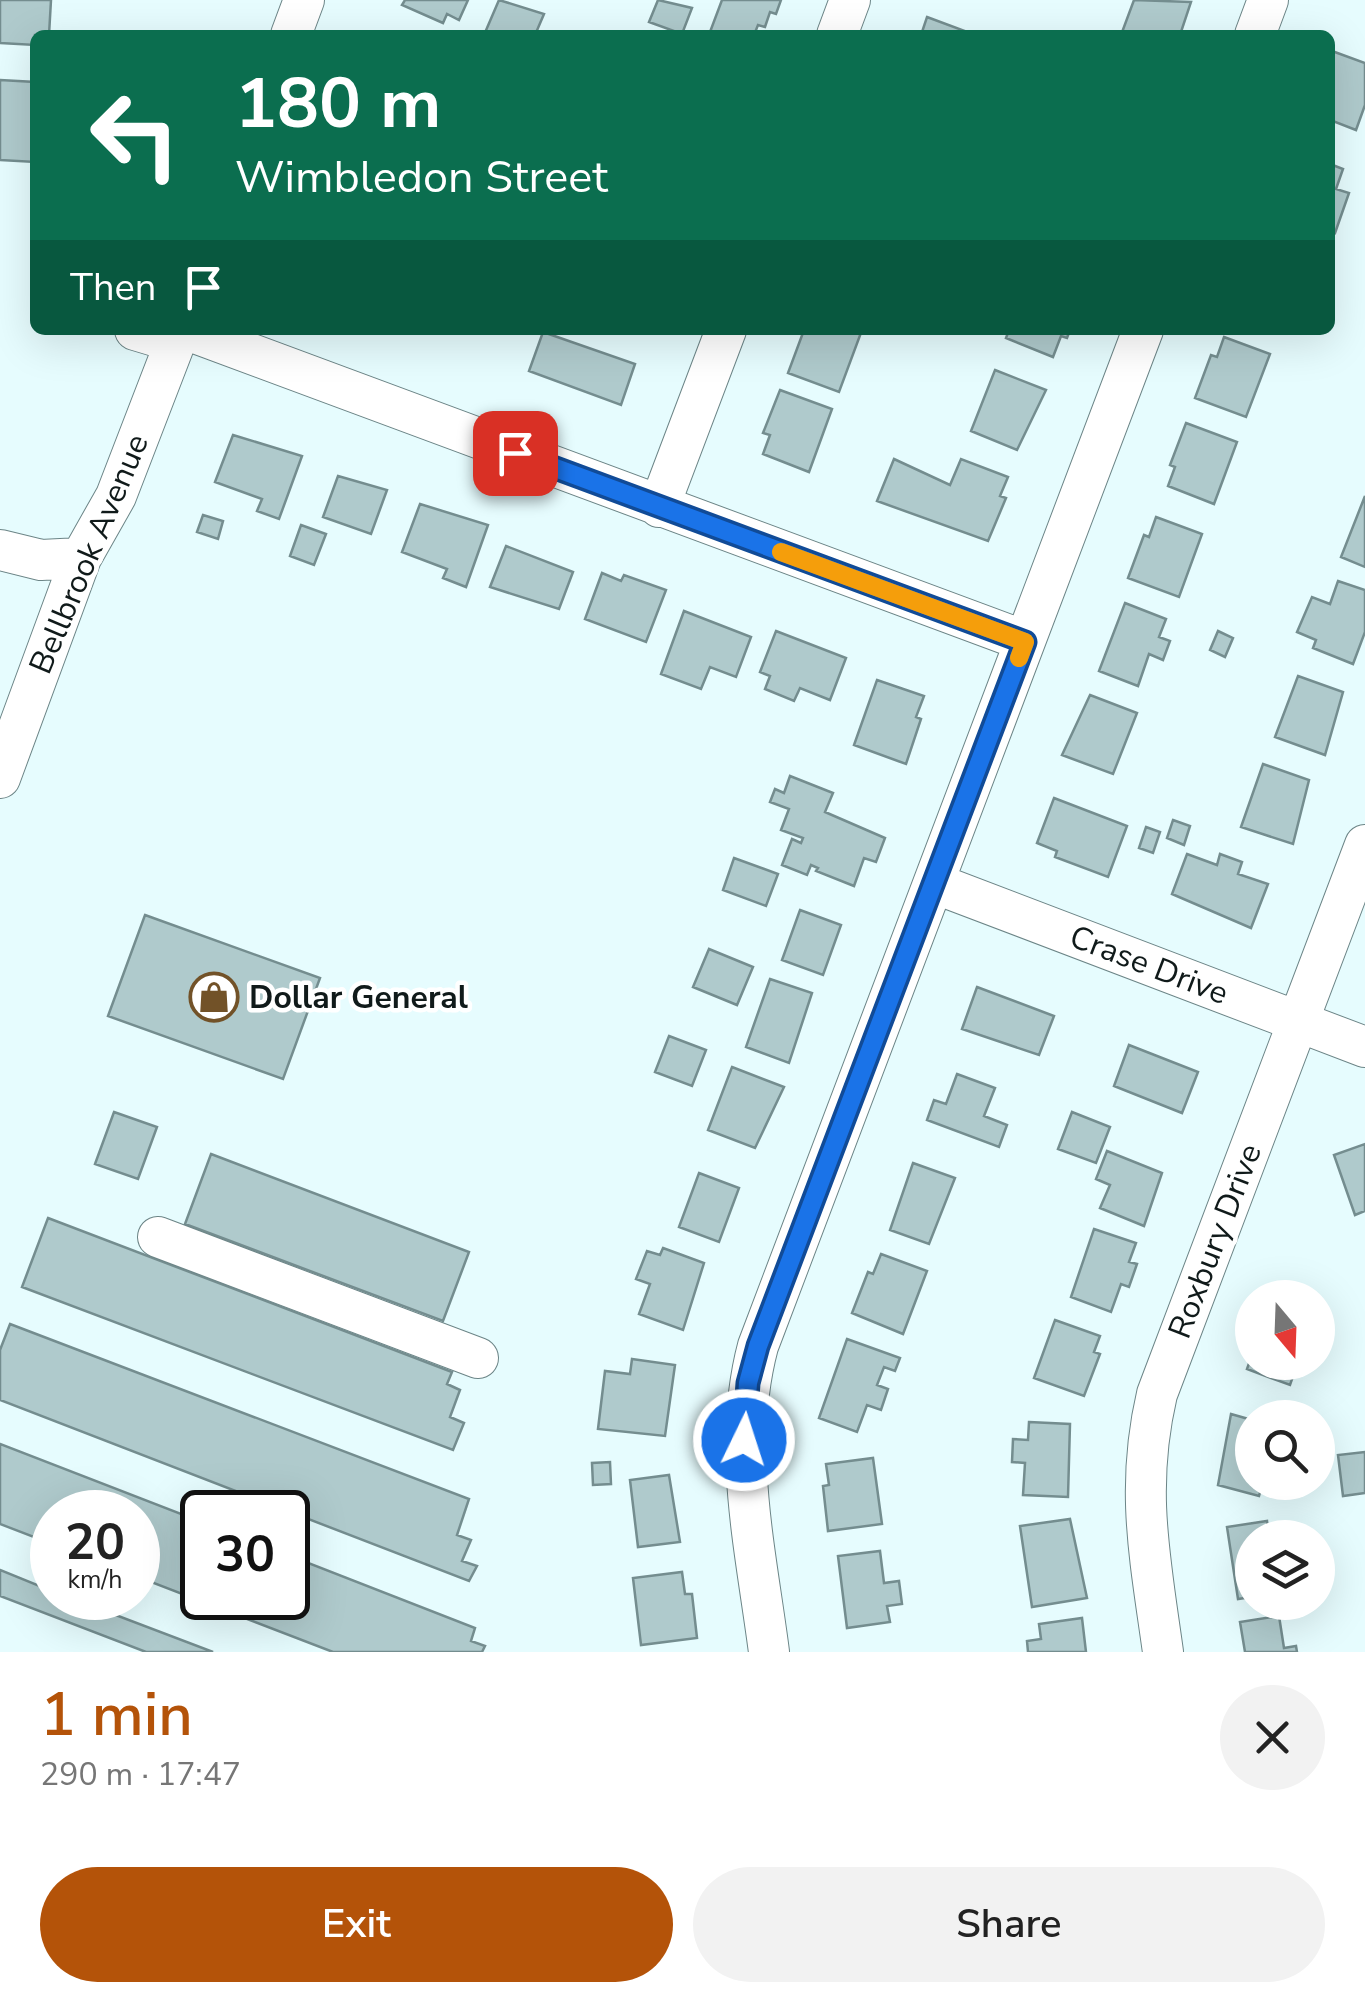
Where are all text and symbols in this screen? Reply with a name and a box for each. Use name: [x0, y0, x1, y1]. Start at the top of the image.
text: 180 m: [235, 56, 441, 152]
icon: left: [70, 70, 200, 200]
text: Wimbledon Street: [235, 147, 608, 208]
icon: arrive: [176, 260, 231, 315]
text: Then: [70, 262, 156, 313]
pin: [473, 411, 558, 496]
icon: arrive: [488, 426, 543, 481]
street label: Bellbrook Avenue: [19, 428, 159, 680]
street label: Crase Drive: [1064, 915, 1234, 1015]
shop icon: Dollar General: [188, 971, 240, 1023]
place label: Dollar General: [249, 976, 468, 1019]
street label: Roxbury Drive: [1158, 1138, 1272, 1344]
north arrow: [1235, 1280, 1335, 1380]
map controls: [1235, 1280, 1335, 1620]
position arrow: [692, 1388, 796, 1492]
button: search: [1235, 1400, 1335, 1500]
speed limit sign: 30: [180, 1490, 310, 1620]
text: 20: [65, 1508, 125, 1577]
button: layers: [1235, 1520, 1335, 1620]
text: km/h: [67, 1563, 123, 1597]
text: 1 min: [40, 1674, 193, 1756]
button: close: [1220, 1685, 1325, 1790]
text: 290 m · 17:47: [40, 1753, 241, 1796]
button: Exit: [40, 1867, 673, 1982]
button: Share: [693, 1867, 1325, 1982]

